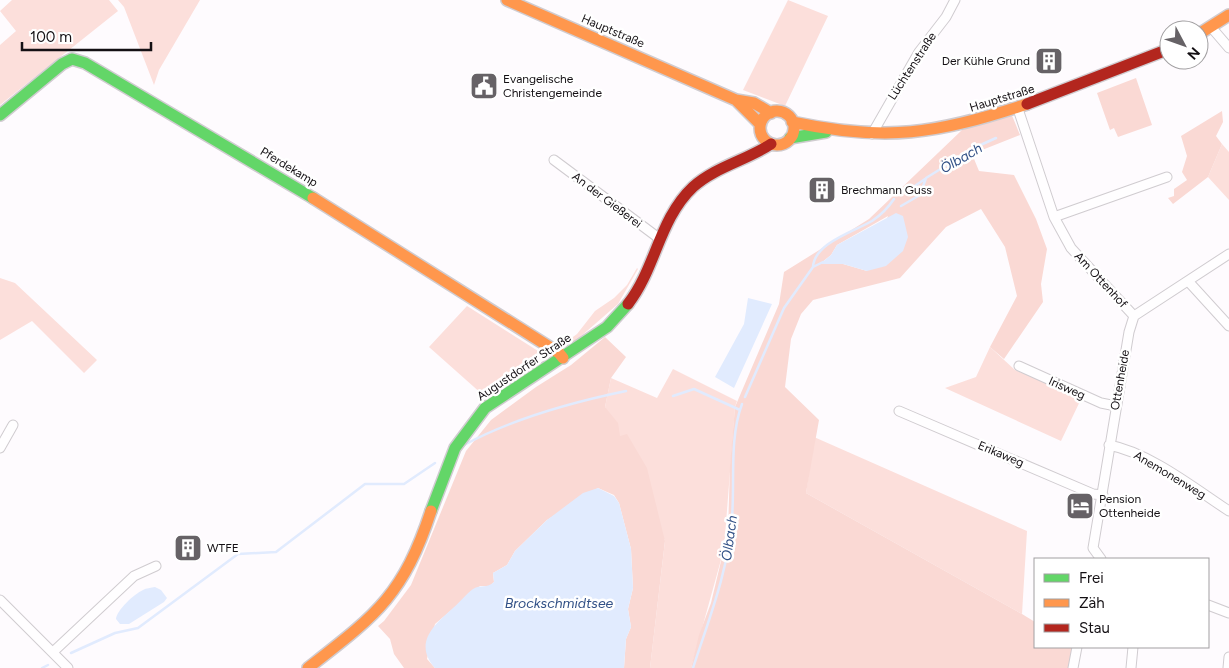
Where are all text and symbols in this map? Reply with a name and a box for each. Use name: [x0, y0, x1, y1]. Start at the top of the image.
street label: Hauptstraße: [579, 11, 647, 51]
scale bar: [22, 20, 151, 52]
north arrow: [1159, 20, 1209, 70]
text: 100 m: [30, 28, 72, 46]
street label: Lüchtenstraße: [885, 29, 939, 102]
text: N: [1183, 44, 1203, 63]
building icon: Der Kühle Grund: [1034, 46, 1064, 76]
place label: Der Kühle Grund: [942, 54, 1030, 68]
public building icon: Evangelische Christengemeinde: [469, 71, 499, 101]
place label: Evangelische Christengemeinde: [503, 72, 602, 100]
street label: Hauptstraße: [968, 81, 1037, 115]
water label: Ölbach: [937, 140, 986, 177]
street label: Pferdekamp: [258, 144, 320, 190]
street label: An der Gießerei: [569, 169, 645, 231]
building icon: Brechmann Guss: [807, 175, 837, 205]
place label: Brechmann Guss: [841, 183, 932, 197]
street label: Am Ottenhof: [1072, 249, 1131, 311]
street label: Augustdorfer Straße: [474, 330, 574, 404]
street label: Ottenheide: [1108, 348, 1132, 411]
street label: Irisweg: [1047, 374, 1087, 402]
street label: Erikaweg: [976, 438, 1026, 470]
street label: Anemonenweg: [1132, 448, 1208, 502]
hotel icon: Pension Ottenheide: [1065, 491, 1095, 521]
place label: Pension Ottenheide: [1099, 492, 1161, 520]
water label: Ölbach: [718, 514, 741, 562]
building icon: WTFE: [173, 533, 203, 563]
place label: WTFE: [207, 541, 239, 555]
legend: [1034, 558, 1209, 648]
text: Frei: [1079, 569, 1104, 587]
text: Zäh: [1079, 594, 1105, 612]
water label: Brockschmidtsee: [505, 595, 614, 612]
text: Stau: [1079, 619, 1110, 637]

